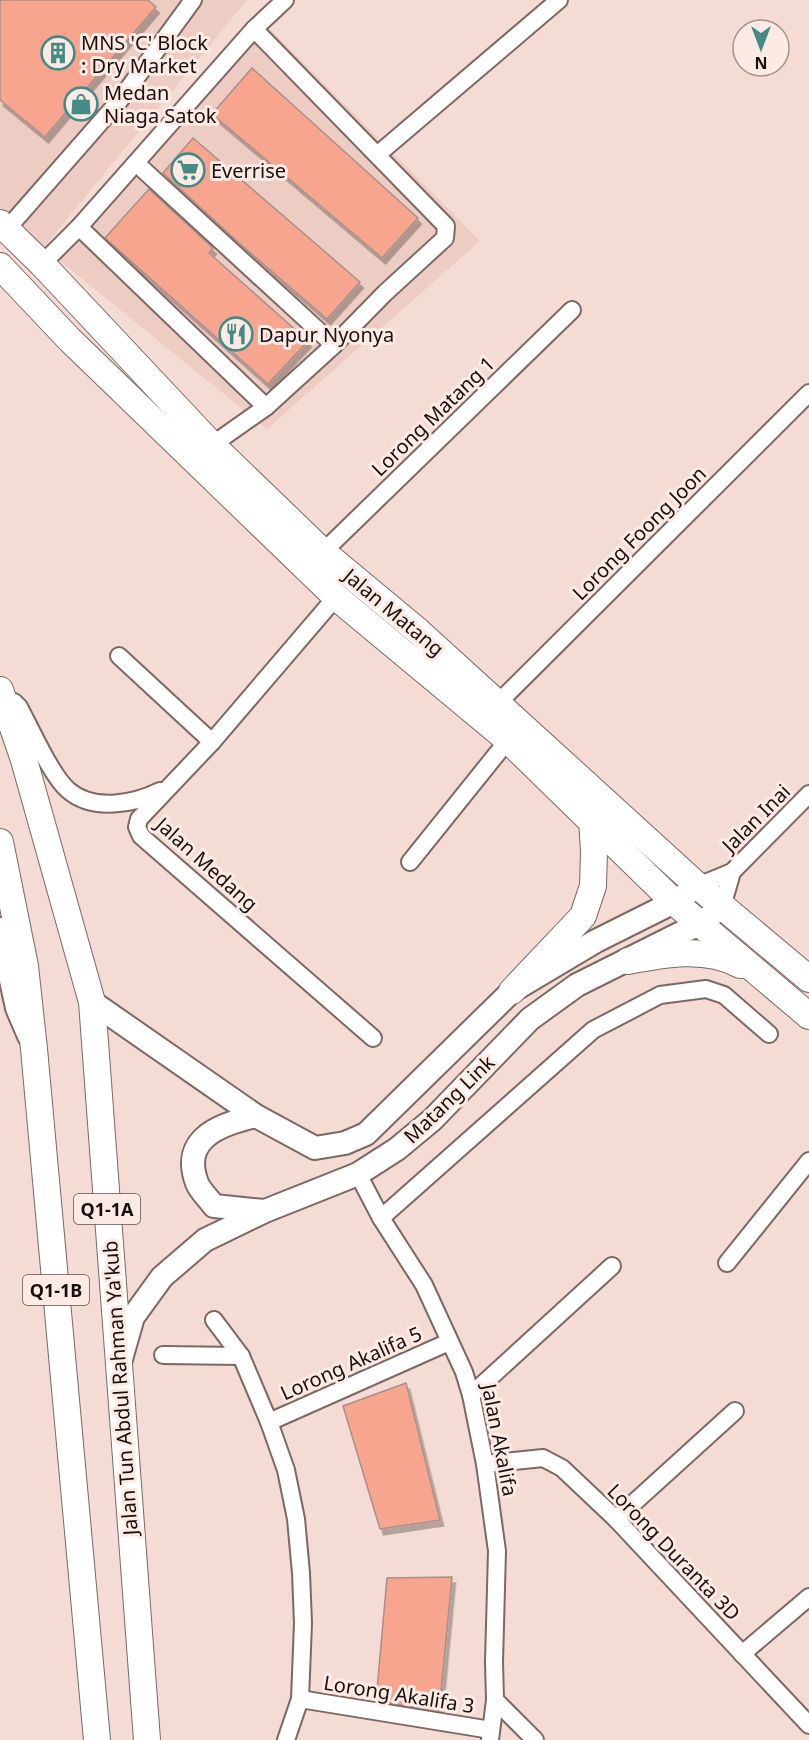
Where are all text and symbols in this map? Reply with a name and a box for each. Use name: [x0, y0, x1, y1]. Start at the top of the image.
north arrow: [731, 18, 791, 78]
place label: MNS 'C' Block : Dry Market: [81, 29, 208, 79]
building icon: MNS 'C' Block : Dry Market: [40, 35, 76, 71]
text: N: [754, 52, 768, 74]
place label: Medan Niaga Satok: [104, 79, 217, 129]
shop icon: Medan Niaga Satok: [63, 86, 99, 122]
supermarket icon: Everrise: [170, 152, 206, 188]
place label: Everrise: [211, 157, 286, 184]
restaurant icon: Dapur Nyonya: [218, 316, 254, 352]
place label: Dapur Nyonya: [259, 321, 394, 348]
street label: Lorong Matang 1: [366, 350, 500, 482]
street label: Lorong Foong Joon: [566, 460, 712, 606]
street label: Jalan Matang: [337, 561, 450, 662]
street label: Jalan Inai: [715, 778, 796, 859]
street label: Jalan Medang: [149, 810, 264, 917]
street label: Matang Link: [398, 1049, 500, 1149]
road number: Q1-1A: [74, 1194, 140, 1224]
street label: Jalan Tun Abdul Rahman Ya'kub: [96, 1240, 144, 1538]
road number: Q1-1B: [23, 1275, 89, 1305]
street label: Lorong Akalifa 5: [276, 1320, 426, 1406]
street label: Jalan Akalifa: [476, 1380, 524, 1498]
street label: Lorong Duranta 3D: [602, 1478, 746, 1626]
street label: Lorong Akalifa 3: [322, 1669, 476, 1719]

